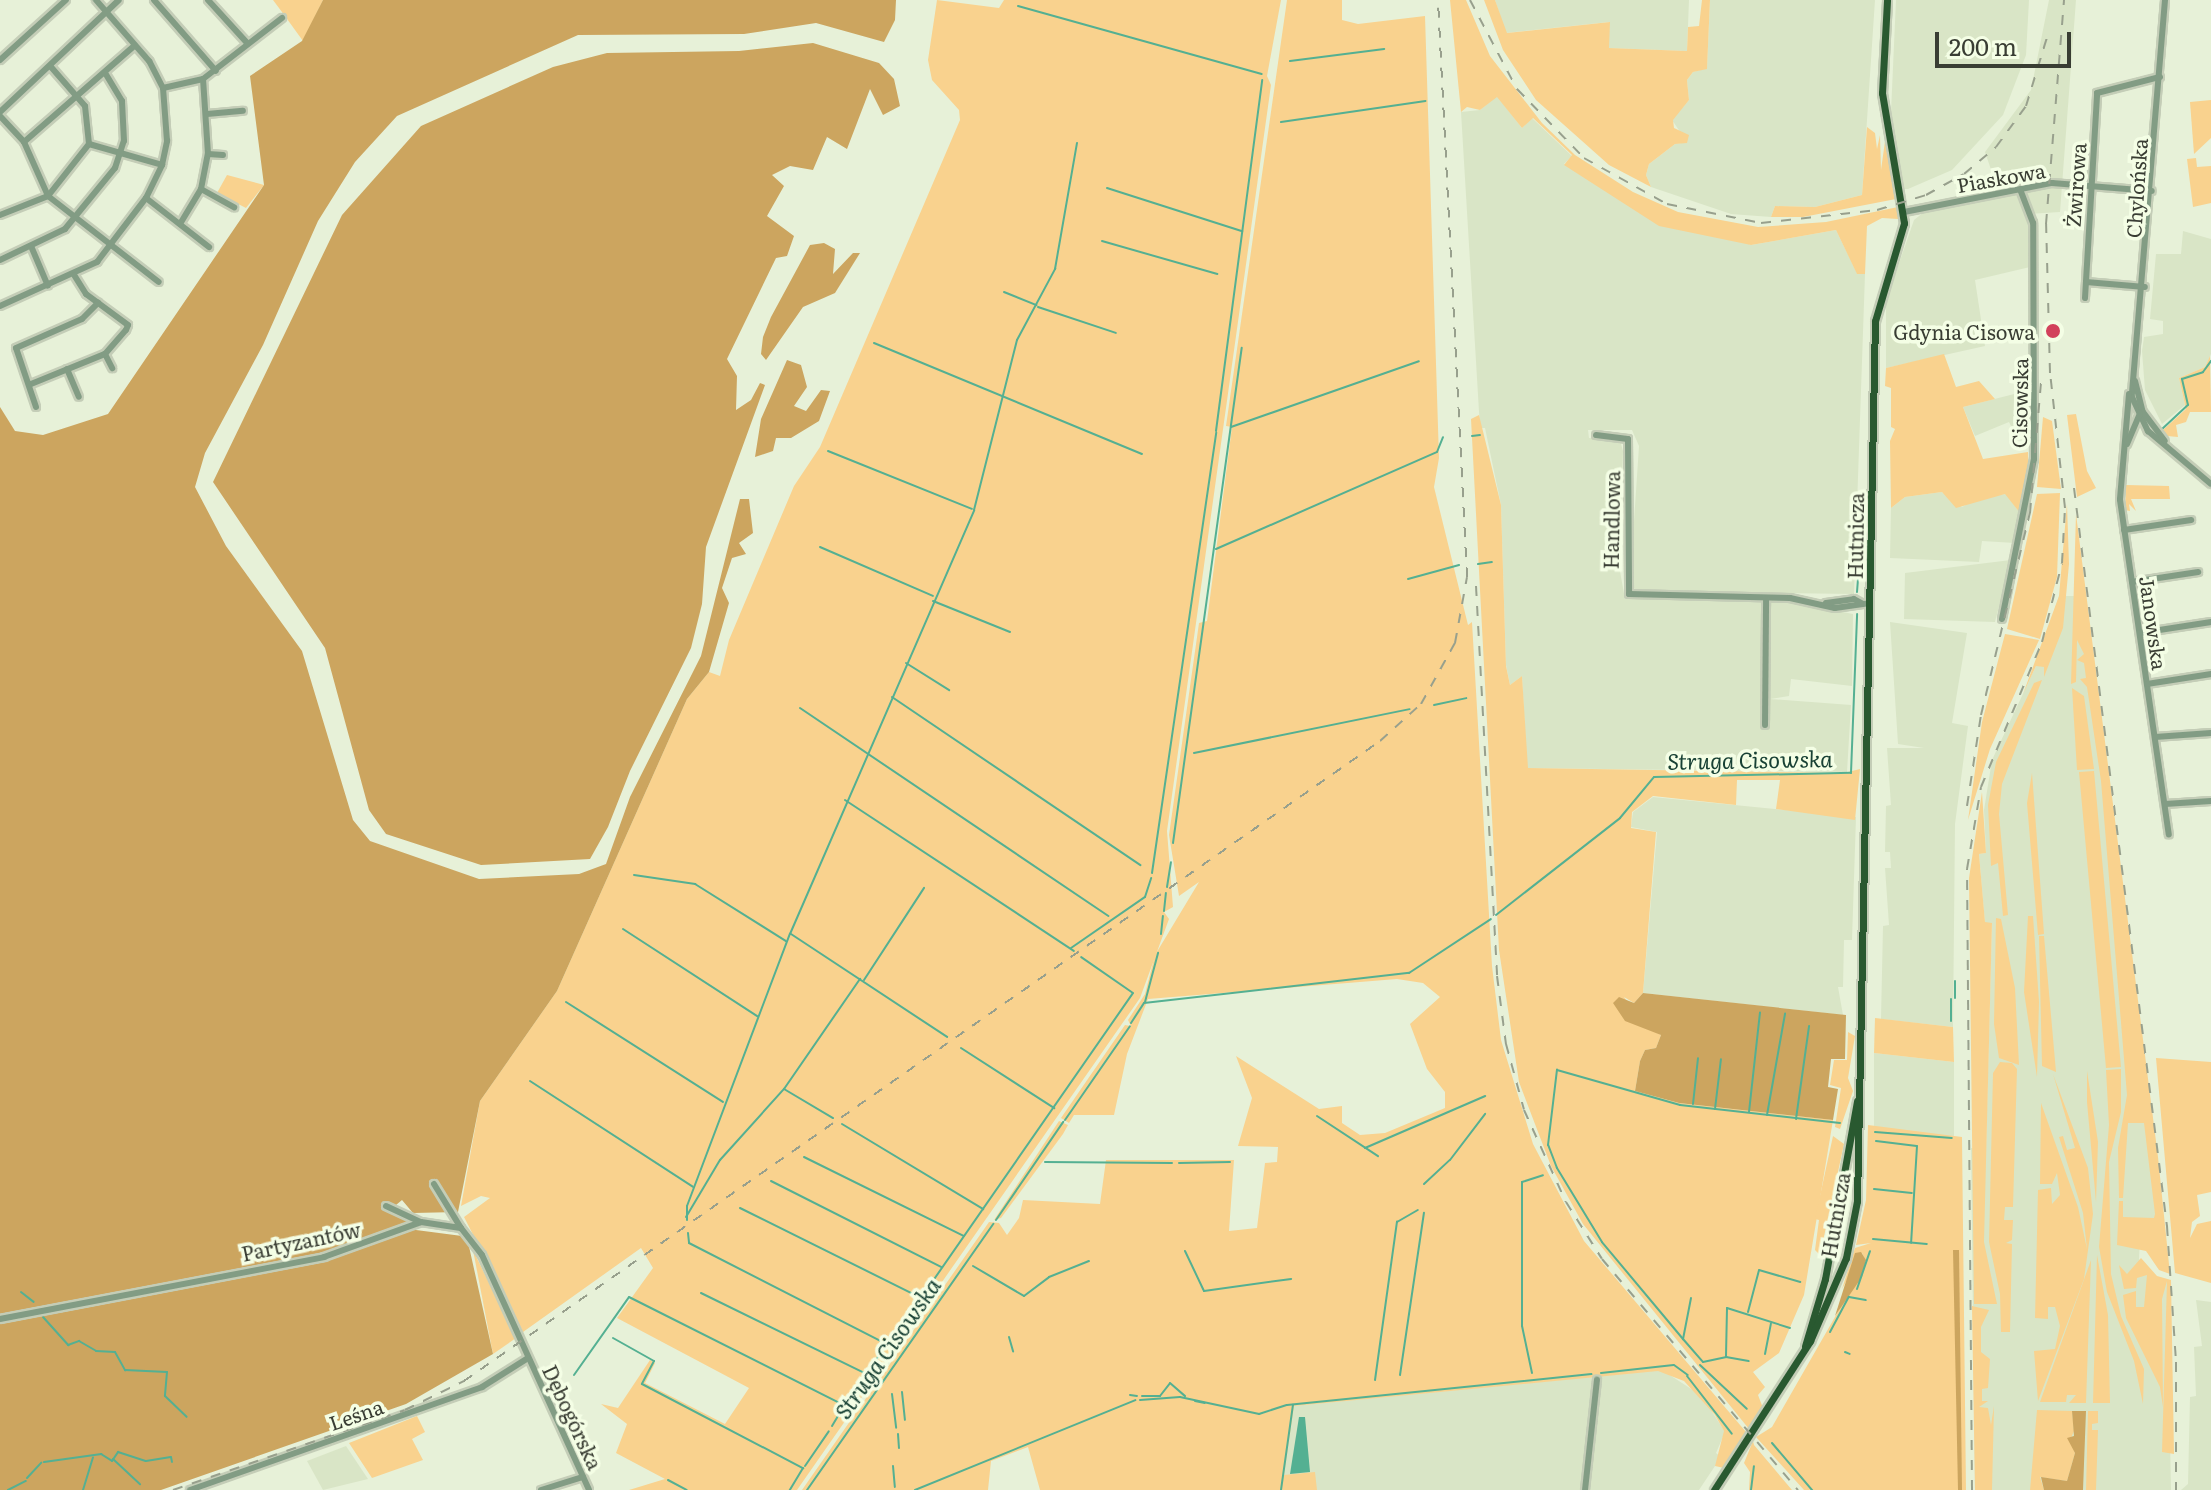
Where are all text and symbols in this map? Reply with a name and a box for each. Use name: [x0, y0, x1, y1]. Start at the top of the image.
scale bar: [1939, 16, 2075, 66]
text: 200 m: [1949, 28, 2017, 63]
street label: Chylońska: [2121, 137, 2151, 239]
street label: Żwirowa: [2060, 142, 2090, 228]
street label: Piaskowa: [1955, 157, 2047, 197]
place label: Gdynia Cisowa: [1893, 319, 2035, 343]
marker: Gdynia Cisowa: [2042, 320, 2064, 342]
street label: Cisowska: [2006, 358, 2032, 448]
street label: Handlowa: [1598, 471, 1624, 569]
street label: Hutnicza: [1842, 493, 1868, 579]
street label: Janowska: [2136, 574, 2172, 672]
water label: Struga Cisowska: [1667, 744, 1833, 774]
street label: Hutnicza: [1816, 1170, 1854, 1260]
street label: Partyzantów: [239, 1217, 363, 1265]
water label: Struga Cisowska: [829, 1273, 945, 1423]
street label: Dębogórska: [538, 1361, 608, 1473]
street label: Leśna: [326, 1394, 386, 1434]

